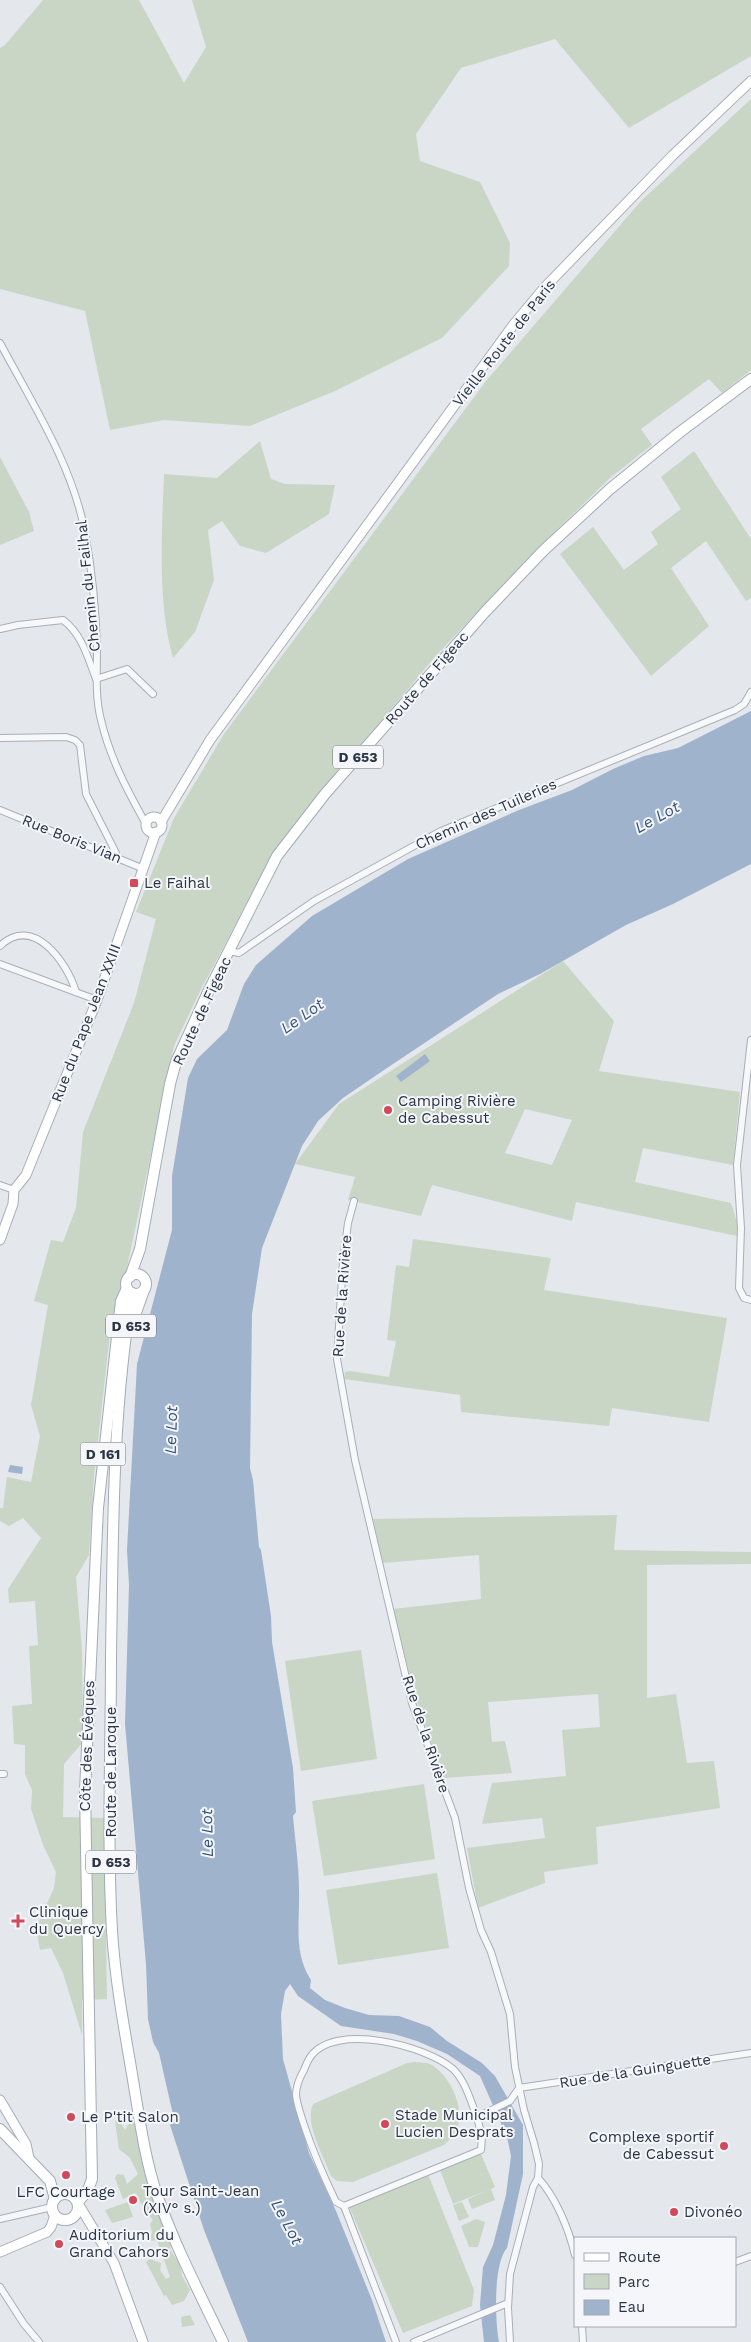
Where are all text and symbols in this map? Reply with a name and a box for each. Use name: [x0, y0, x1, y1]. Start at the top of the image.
street label: Vieille Route de Paris: [449, 276, 559, 410]
street label: Chemin du Failhal: [72, 519, 104, 653]
street label: Route de Figeac: [382, 628, 472, 728]
road number: D 653: [333, 746, 383, 769]
street label: Chemin des Tuileries: [413, 775, 560, 853]
water label: Le Lot: [631, 797, 683, 837]
street label: Rue Boris Vian: [20, 811, 124, 867]
place label: Le Faihal: [144, 874, 210, 892]
marker: Le Faihal: [128, 877, 140, 889]
street label: Rue du Pape Jean XXIII: [47, 941, 125, 1105]
street label: Route de Figeac: [169, 954, 235, 1068]
water label: Le Lot: [277, 994, 328, 1038]
place label: Camping Rivière de Cabessut: [398, 1092, 516, 1127]
marker: Camping Rivière de Cabessut: [382, 1104, 394, 1116]
street label: Rue de la Rivière: [329, 1234, 355, 1358]
road number: D 653: [106, 1314, 156, 1338]
water label: Le Lot: [161, 1405, 181, 1454]
road number: D 161: [80, 1442, 126, 1466]
street label: Rue de la Rivière: [398, 1673, 454, 1795]
street label: Côte des Évêques: [76, 1680, 98, 1812]
street label: Route de Laroque: [102, 1707, 120, 1837]
water label: Le Lot: [197, 1808, 217, 1857]
road number: D 653: [86, 1850, 136, 1874]
place label: Clinique du Quercy: [29, 1903, 104, 1938]
marker: Clinique du Quercy: [11, 1914, 25, 1928]
street label: Rue de la Guinguette: [558, 2050, 712, 2092]
place label: Stade Municipal Lucien Desprats: [395, 2106, 514, 2141]
place label: Le P'tit Salon: [81, 2108, 179, 2126]
marker: Le P'tit Salon: [65, 2111, 77, 2123]
marker: Stade Municipal Lucien Desprats: [379, 2118, 391, 2130]
place label: Complexe sportif de Cabessut: [588, 2128, 715, 2163]
marker: Complexe sportif de Cabessut: [718, 2140, 730, 2152]
marker: LFC Courtage: [60, 2169, 72, 2181]
place label: Tour Saint-Jean (XIV° s.): [143, 2182, 259, 2217]
place label: LFC Courtage: [17, 2183, 115, 2201]
marker: Tour Saint-Jean (XIV° s.): [127, 2194, 139, 2206]
water label: Le Lot: [267, 2196, 307, 2248]
place label: Divonéo: [684, 2203, 742, 2221]
marker: Divonéo: [668, 2206, 680, 2218]
place label: Auditorium du Grand Cahors: [69, 2226, 174, 2261]
legend: [574, 2237, 736, 2327]
marker: Auditorium du Grand Cahors: [53, 2238, 65, 2250]
text: Route: [618, 2248, 661, 2266]
text: Parc: [618, 2273, 650, 2291]
text: Eau: [618, 2298, 645, 2316]

